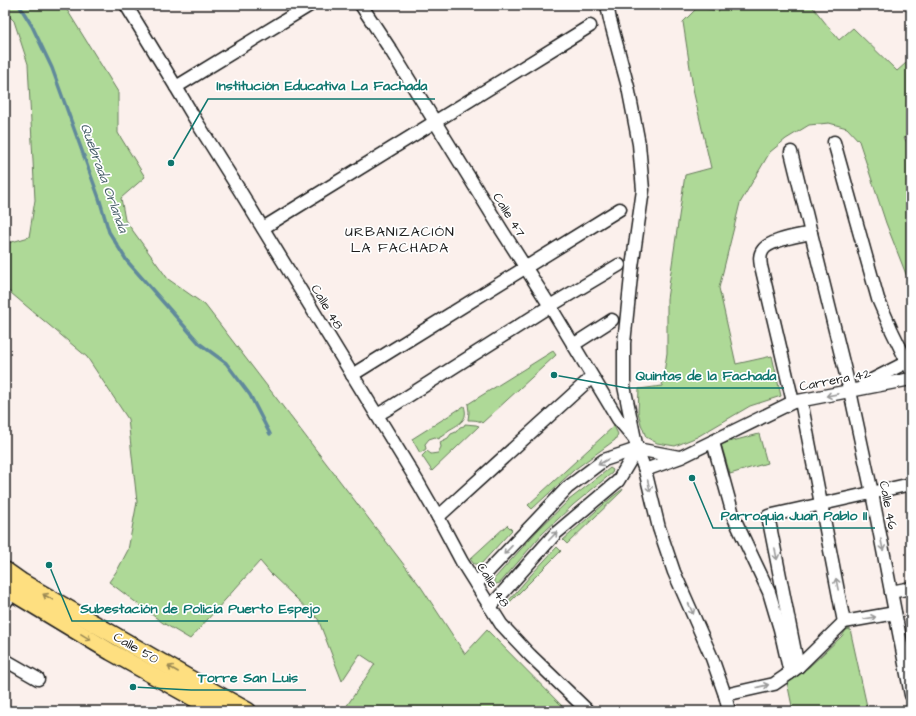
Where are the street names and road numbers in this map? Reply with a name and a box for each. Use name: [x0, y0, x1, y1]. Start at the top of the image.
street label: Calle 47: [488, 189, 530, 241]
street label: Calle 48: [307, 281, 348, 333]
street label: Carrera 42: [798, 364, 873, 396]
street label: Calle 46: [874, 479, 902, 531]
street label: Calle 48: [472, 559, 514, 611]
street label: Calle 50: [110, 628, 162, 668]

